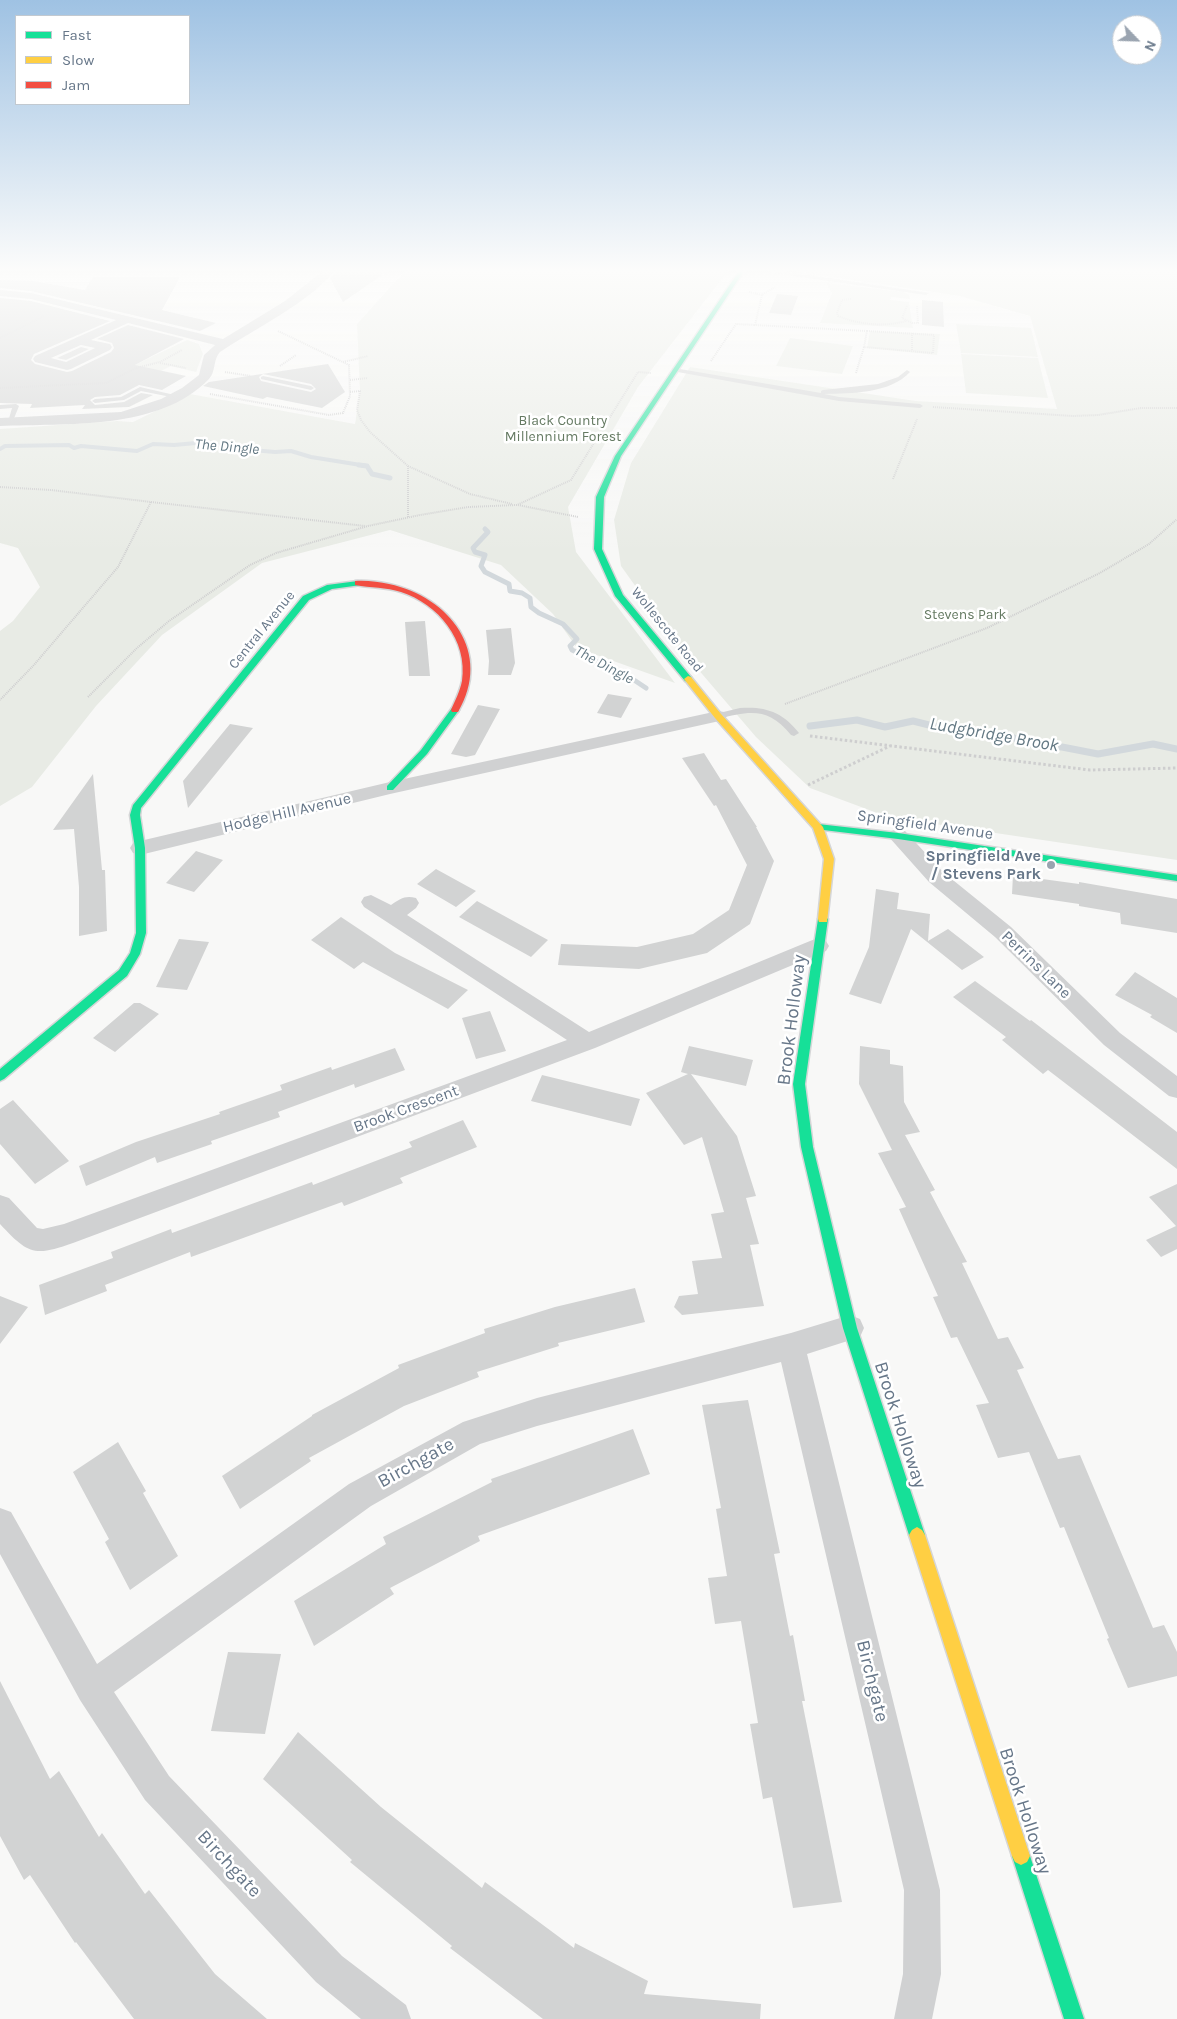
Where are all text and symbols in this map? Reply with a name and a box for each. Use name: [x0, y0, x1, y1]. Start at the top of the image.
legend: [15, 15, 190, 105]
north arrow: [1112, 15, 1162, 65]
text: Fast: [62, 26, 91, 44]
text: N: [1140, 38, 1160, 54]
text: Slow: [62, 51, 94, 69]
text: Jam: [62, 76, 90, 94]
park label: Black Country Millennium Forest: [505, 413, 621, 446]
water label: The Dingle: [194, 435, 260, 459]
street label: Wollescote Road: [627, 584, 707, 676]
street label: Central Avenue: [225, 588, 299, 672]
park label: Stevens Park: [924, 607, 1006, 623]
water label: The Dingle: [571, 642, 637, 688]
water label: Ludgbridge Brook: [928, 713, 1060, 757]
street label: Hodge Hill Avenue: [221, 789, 353, 837]
street label: Springfield Avenue: [856, 806, 994, 844]
place label: Springfield Ave / Stevens Park: [925, 846, 1041, 884]
marker: Springfield Ave / Stevens Park: [1045, 859, 1057, 871]
street label: Perrins Lane: [997, 927, 1075, 1003]
street label: Brook Holloway: [773, 953, 811, 1087]
street label: Brook Crescent: [351, 1081, 461, 1137]
street label: Brook Holloway: [869, 1359, 931, 1491]
street label: Birchgate: [374, 1433, 458, 1493]
street label: Birchgate: [851, 1638, 893, 1724]
street label: Brook Holloway: [994, 1745, 1056, 1877]
street label: Birchgate: [192, 1826, 266, 1902]

